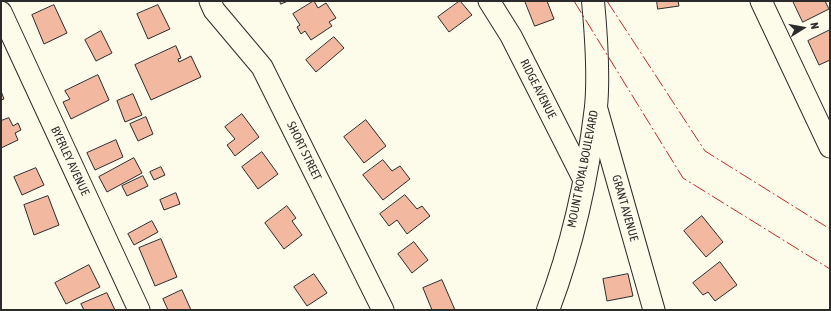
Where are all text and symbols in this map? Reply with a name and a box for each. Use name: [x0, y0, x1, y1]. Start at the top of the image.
north arrow: [783, 8, 823, 48]
text: N: [808, 21, 821, 30]
street label: RIDGE AVENUE: [517, 57, 559, 121]
street label: MOUNT ROYAL BOULEVARD: [565, 109, 601, 229]
street label: SHORT STREET: [284, 119, 324, 183]
street label: BYERLEY AVENUE: [48, 124, 92, 198]
street label: GRANT AVENUE: [609, 173, 641, 243]

